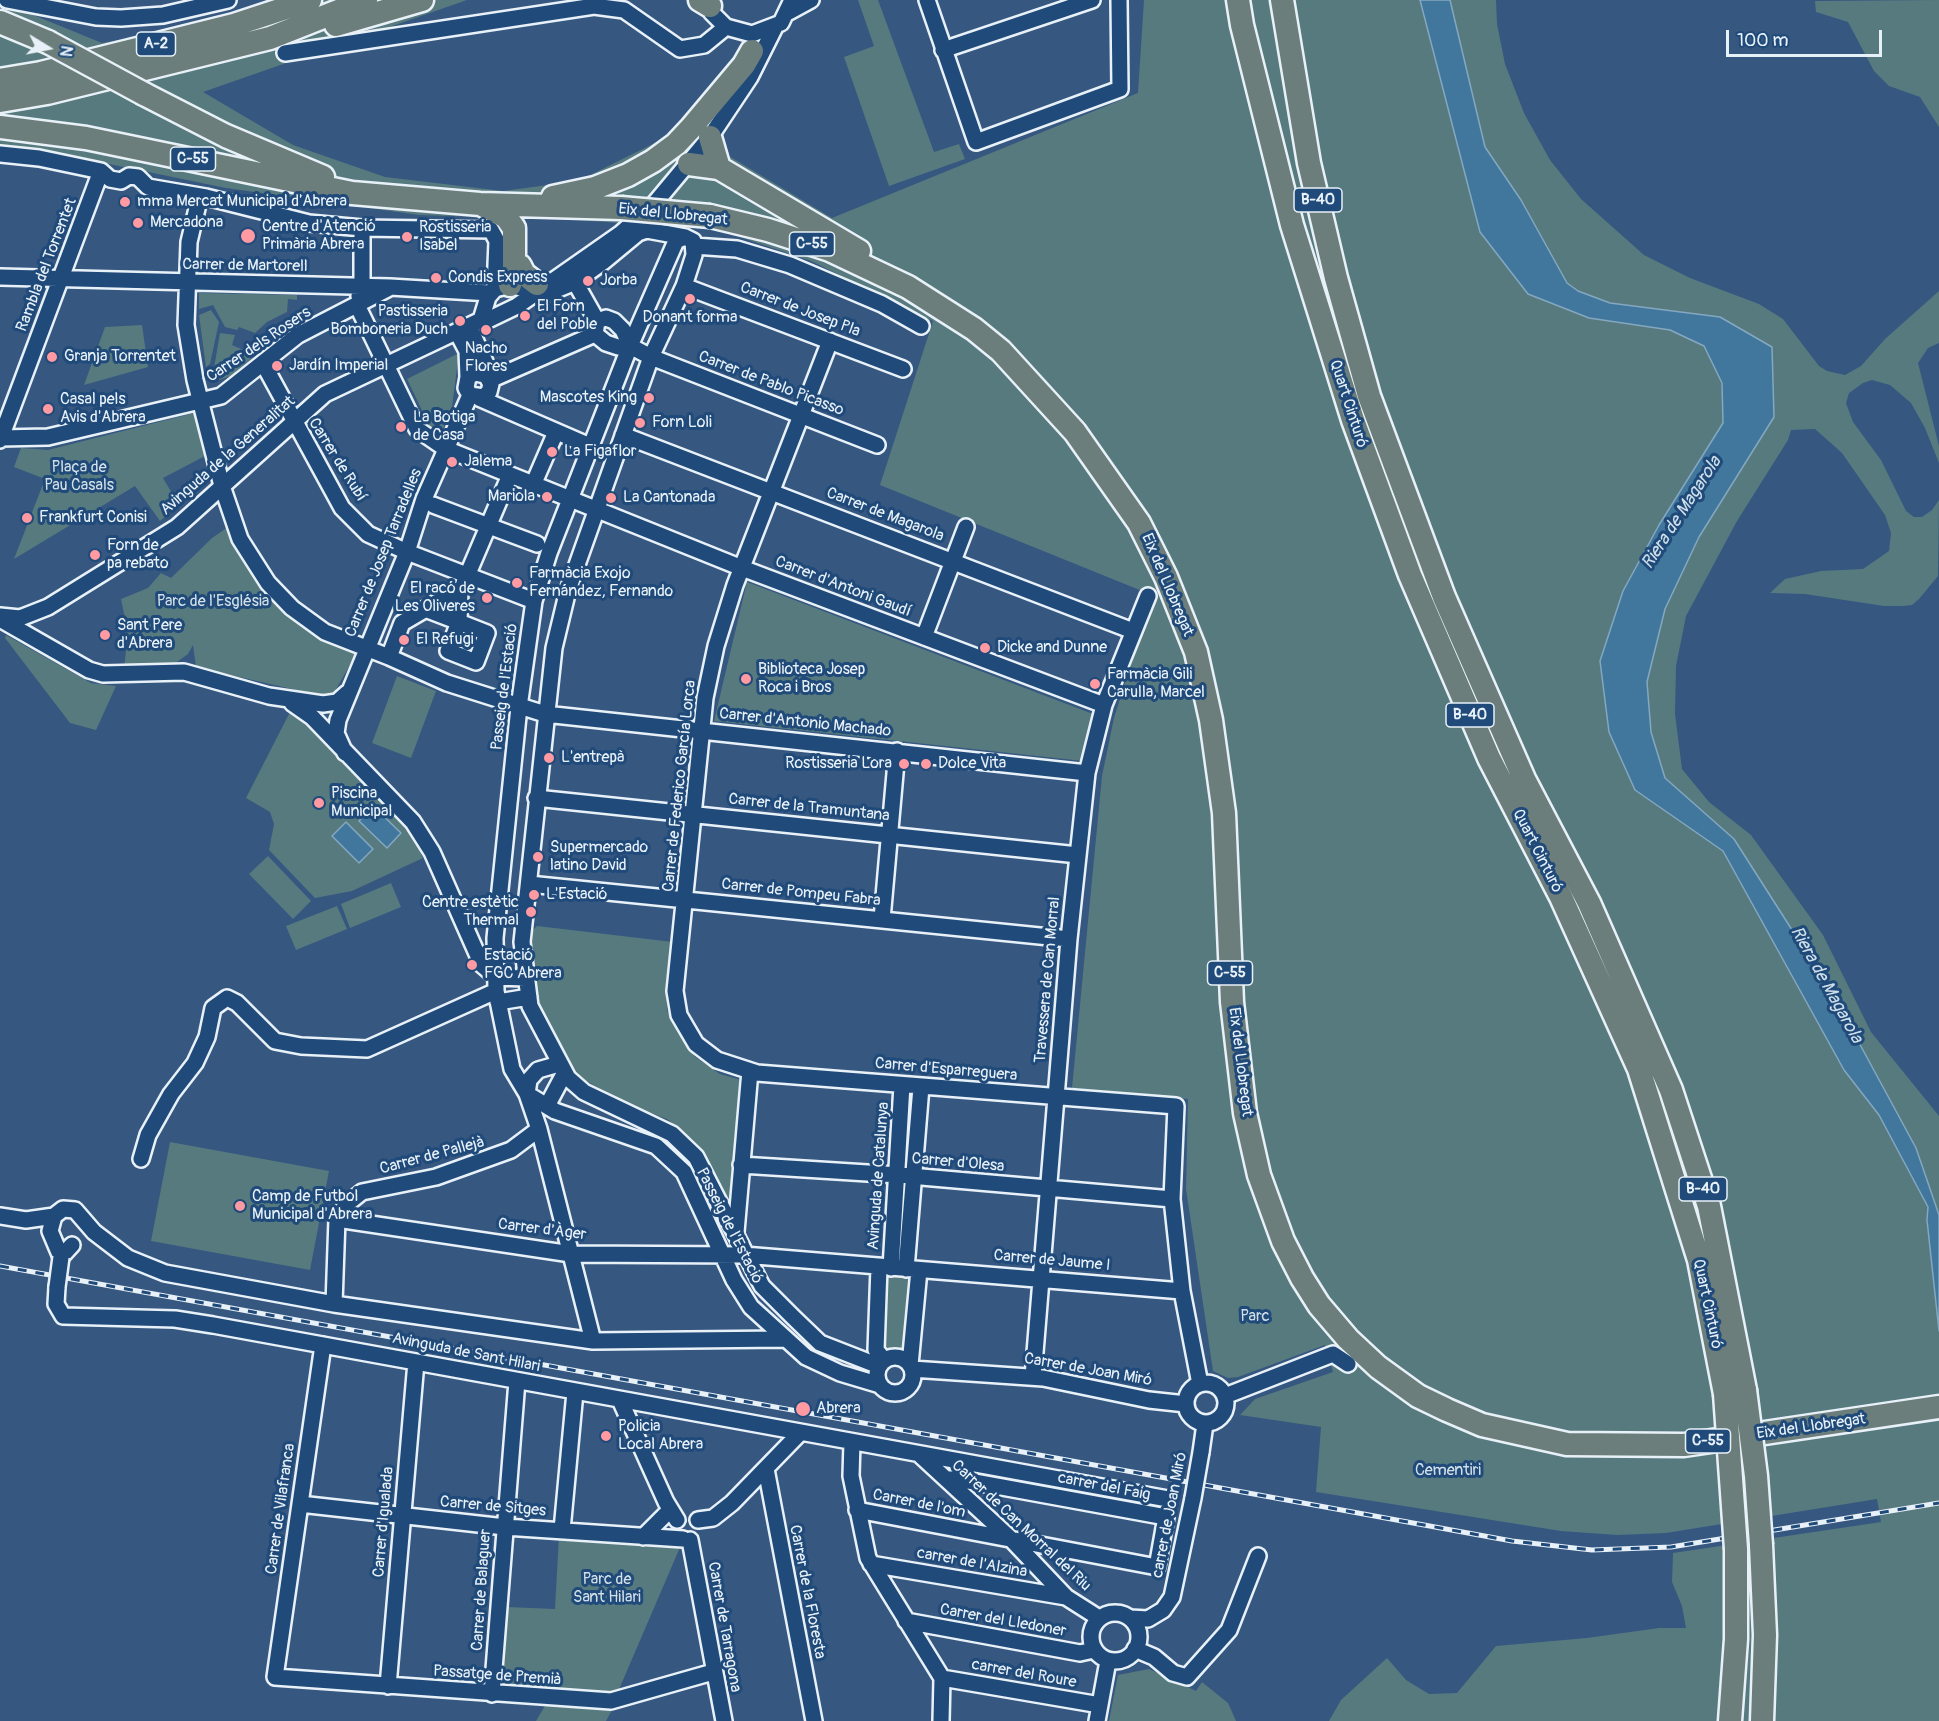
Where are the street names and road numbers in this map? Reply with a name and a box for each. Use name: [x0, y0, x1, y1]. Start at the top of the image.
road number: A-2: [136, 32, 176, 56]
road number: C-55: [170, 147, 216, 171]
road number: B-40: [1294, 188, 1342, 212]
street label: Rambla del Torrentet: [13, 195, 81, 335]
street label: Eix del Llobregat: [617, 200, 729, 230]
road number: C-55: [790, 232, 834, 256]
street label: Carrer de Martorell: [182, 255, 308, 277]
street label: Carrer de Josep Pla: [737, 278, 863, 342]
street label: Carrer dels Rosers: [203, 303, 315, 387]
street label: Carrer de Pablo Picasso: [696, 347, 846, 421]
street label: Quart Cinturó: [1325, 358, 1371, 450]
street label: Avinguda de la Generalitat: [157, 392, 299, 520]
street label: Carrer de Rubí: [304, 415, 370, 505]
street label: Carrer de Josep Tarradelles: [341, 466, 427, 640]
street label: Carrer de Magarola: [823, 484, 947, 546]
street label: Eix del Llobregat: [1137, 531, 1197, 639]
street label: Carrer d'Antoni Gaudí: [772, 552, 914, 622]
street label: Passeig de l'Estació: [488, 622, 522, 752]
street label: Carrer de Federico García Lorca: [659, 679, 701, 893]
road number: B-40: [1446, 703, 1494, 727]
street label: Carrer d'Antonio Machado: [718, 704, 892, 742]
street label: Carrer de la Tramuntana: [727, 790, 891, 826]
street label: Quart Cinturó: [1508, 806, 1566, 896]
street label: Carrer de Pompeu Fabra: [720, 875, 882, 911]
street label: Travessera de Can Morral: [1031, 896, 1065, 1064]
road number: C-55: [1208, 961, 1252, 985]
street label: Eix del Llobregat: [1224, 1006, 1256, 1118]
street label: Carrer d'Esparreguera: [874, 1054, 1018, 1086]
street label: Avinguda de Catalunya: [864, 1101, 894, 1251]
street label: Carrer de Pallejà: [378, 1133, 486, 1179]
street label: Carrer d'Olesa: [911, 1149, 1005, 1177]
street label: Passeig de l'Estació: [691, 1165, 767, 1287]
road number: B-40: [1679, 1177, 1727, 1201]
street label: Carrer d'Àger: [497, 1215, 587, 1245]
street label: Carrer de Jaume I: [993, 1246, 1111, 1276]
street label: Quart Cinturó: [1688, 1257, 1726, 1351]
street label: Avinguda de Sant Hilari: [390, 1329, 542, 1377]
street label: Carrer de Joan Miró: [1023, 1349, 1153, 1391]
street label: Eix del Llobregat: [1755, 1410, 1867, 1444]
road number: C-55: [1686, 1429, 1730, 1453]
street label: Carrer de Vilafranca: [262, 1442, 300, 1576]
street label: carrer de Joan Miró: [1148, 1451, 1192, 1579]
street label: Carrer de Can Morral del Riu: [947, 1456, 1095, 1596]
street label: Carrer d'Igualada: [370, 1466, 398, 1578]
street label: carrer del Faig: [1056, 1469, 1152, 1505]
street label: Carrer de l'om: [871, 1486, 967, 1522]
street label: Carrer de Sitges: [439, 1493, 547, 1521]
street label: Carrer de la Floresta: [785, 1523, 829, 1661]
street label: Carrer de Balaguer: [468, 1528, 496, 1652]
street label: carrer de l'Alzina: [915, 1544, 1029, 1582]
street label: Carrer de Tarragona: [703, 1560, 745, 1694]
street label: Carrer del Lledoner: [938, 1600, 1068, 1642]
street label: carrer del Roure: [970, 1655, 1078, 1693]
street label: Passatge de Premià: [432, 1662, 562, 1690]

